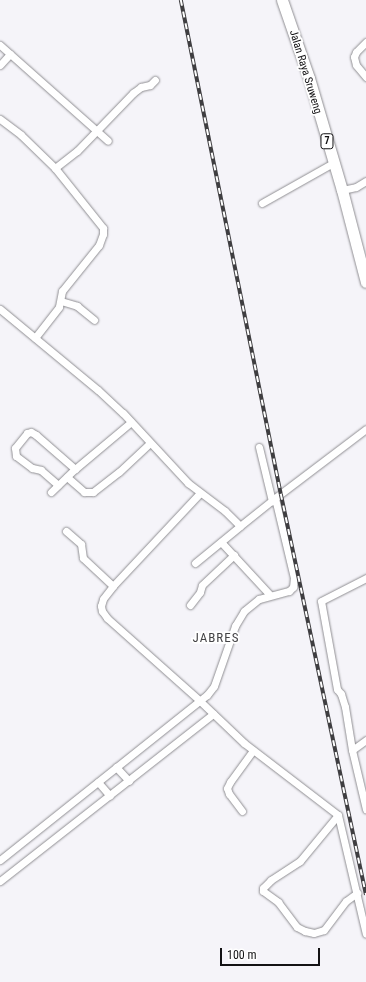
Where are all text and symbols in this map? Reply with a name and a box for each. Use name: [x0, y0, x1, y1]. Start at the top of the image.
street label: Jalan Raya Sruweng: [286, 28, 324, 116]
road number: 7: [320, 133, 334, 149]
district label: JABRES: [193, 630, 239, 646]
scale bar: [222, 940, 322, 966]
text: 100 m: [227, 948, 257, 962]

